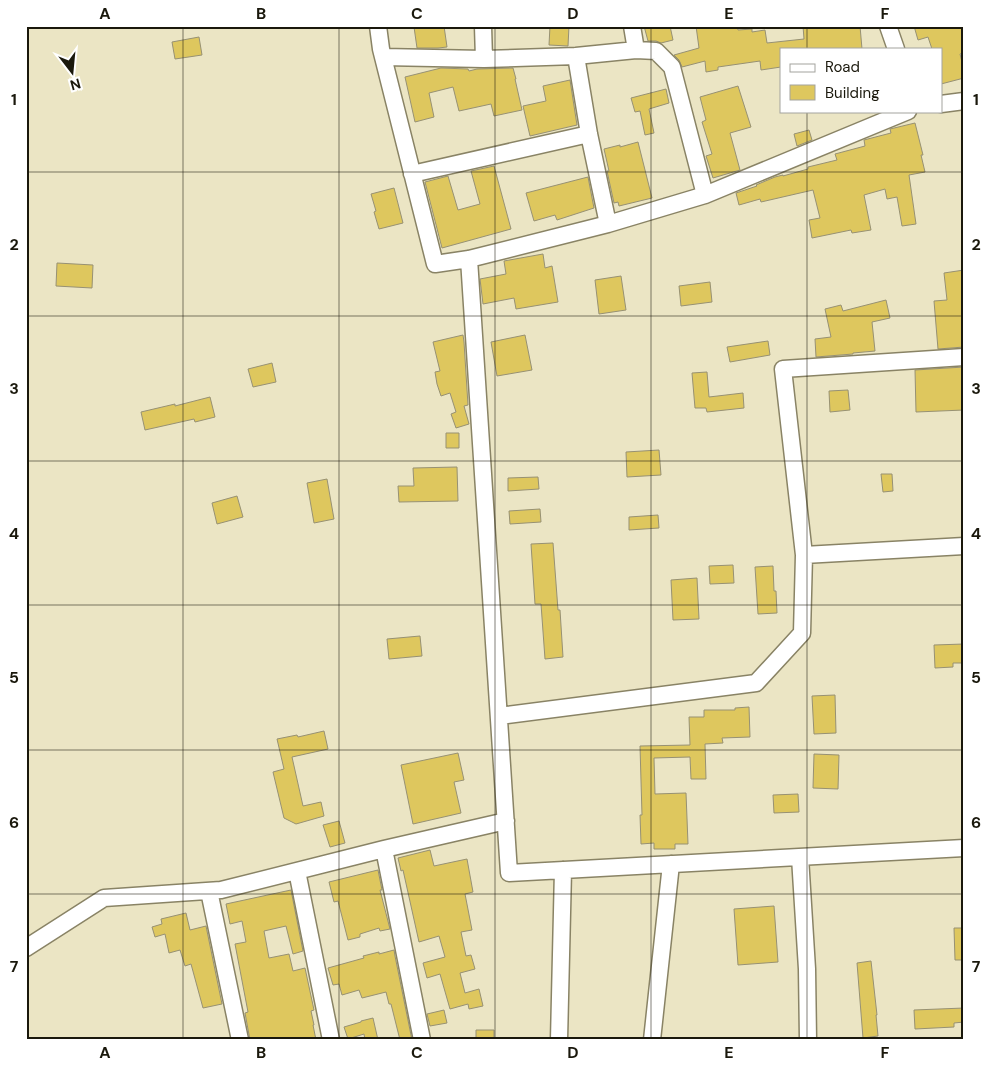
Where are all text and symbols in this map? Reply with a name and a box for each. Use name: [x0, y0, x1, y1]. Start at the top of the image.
text: A: [99, 3, 111, 24]
text: B: [256, 3, 266, 24]
text: C: [411, 3, 423, 24]
text: D: [567, 3, 579, 24]
text: E: [724, 3, 734, 24]
text: F: [881, 3, 890, 24]
north arrow: [48, 48, 98, 98]
legend: [780, 48, 942, 112]
text: Road: [825, 57, 860, 77]
text: N: [68, 74, 83, 95]
text: Building: [825, 83, 880, 103]
text: 1: [11, 89, 17, 110]
text: 1: [973, 89, 979, 110]
text: 2: [9, 234, 19, 255]
text: 2: [971, 234, 981, 255]
text: 3: [9, 378, 19, 399]
text: 3: [971, 378, 981, 399]
text: 4: [9, 523, 19, 544]
text: 4: [971, 523, 981, 544]
text: 5: [9, 667, 19, 688]
text: 5: [971, 667, 981, 688]
text: 6: [9, 812, 19, 833]
text: 6: [971, 812, 981, 833]
text: 7: [10, 956, 19, 977]
text: 7: [972, 956, 981, 977]
text: A: [99, 1042, 111, 1063]
text: B: [256, 1042, 266, 1063]
text: C: [411, 1042, 423, 1063]
text: D: [567, 1042, 579, 1063]
text: E: [724, 1042, 734, 1063]
text: F: [881, 1042, 890, 1063]

